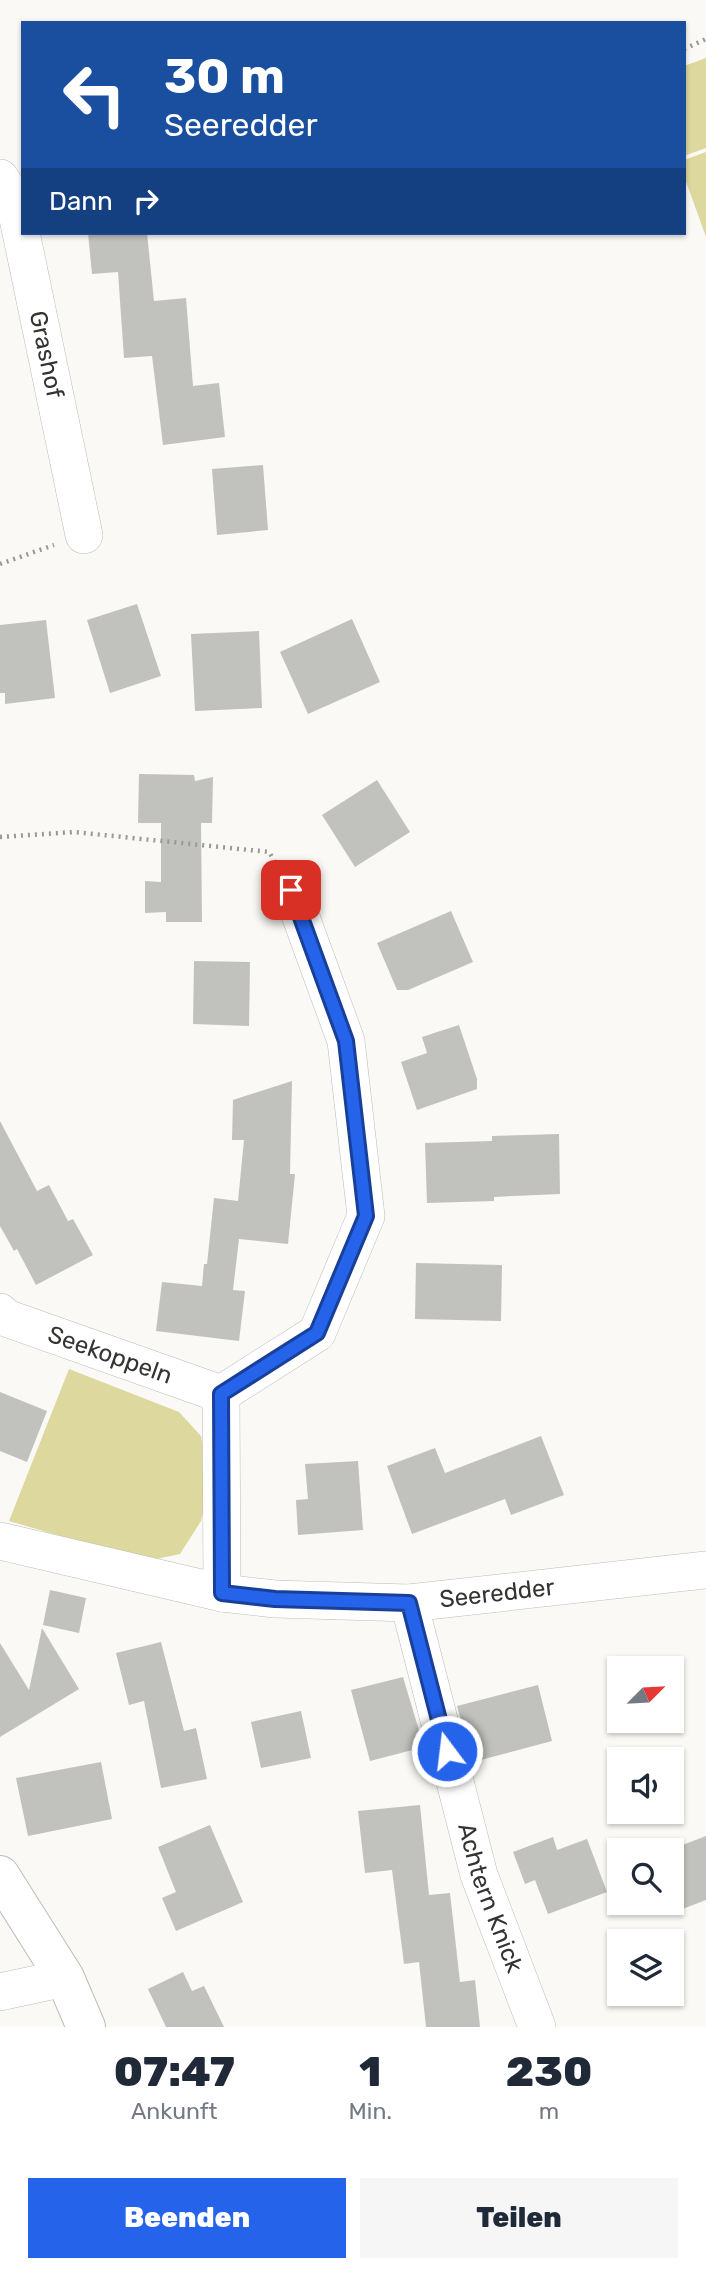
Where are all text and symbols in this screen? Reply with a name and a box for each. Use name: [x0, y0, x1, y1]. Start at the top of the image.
text: 30 m: [164, 47, 285, 105]
icon: left: [49, 49, 140, 140]
text: Seeredder: [164, 106, 318, 144]
icon: right: [127, 182, 165, 220]
text: Dann: [49, 186, 113, 217]
street label: Grashof: [24, 308, 69, 401]
pin: [261, 860, 321, 920]
icon: arrive: [272, 871, 310, 909]
street label: Seekoppeln: [44, 1320, 176, 1390]
street label: Seeredder: [438, 1573, 556, 1613]
north arrow: [607, 1656, 684, 1732]
map controls: [607, 1656, 684, 2006]
position arrow: [410, 1714, 484, 1788]
button: sound: [607, 1747, 684, 1824]
street label: Achtern Knick: [452, 1820, 529, 1977]
button: search: [607, 1838, 684, 1915]
button: layers: [607, 1929, 684, 2006]
text: 07:47: [114, 2047, 235, 2097]
text: 1: [359, 2047, 381, 2097]
text: 230: [506, 2047, 592, 2097]
text: Ankunft: [131, 2097, 218, 2125]
text: Min.: [349, 2097, 392, 2125]
text: m: [539, 2097, 559, 2125]
button: Beenden: [28, 2178, 346, 2258]
button: Teilen: [360, 2178, 678, 2258]

